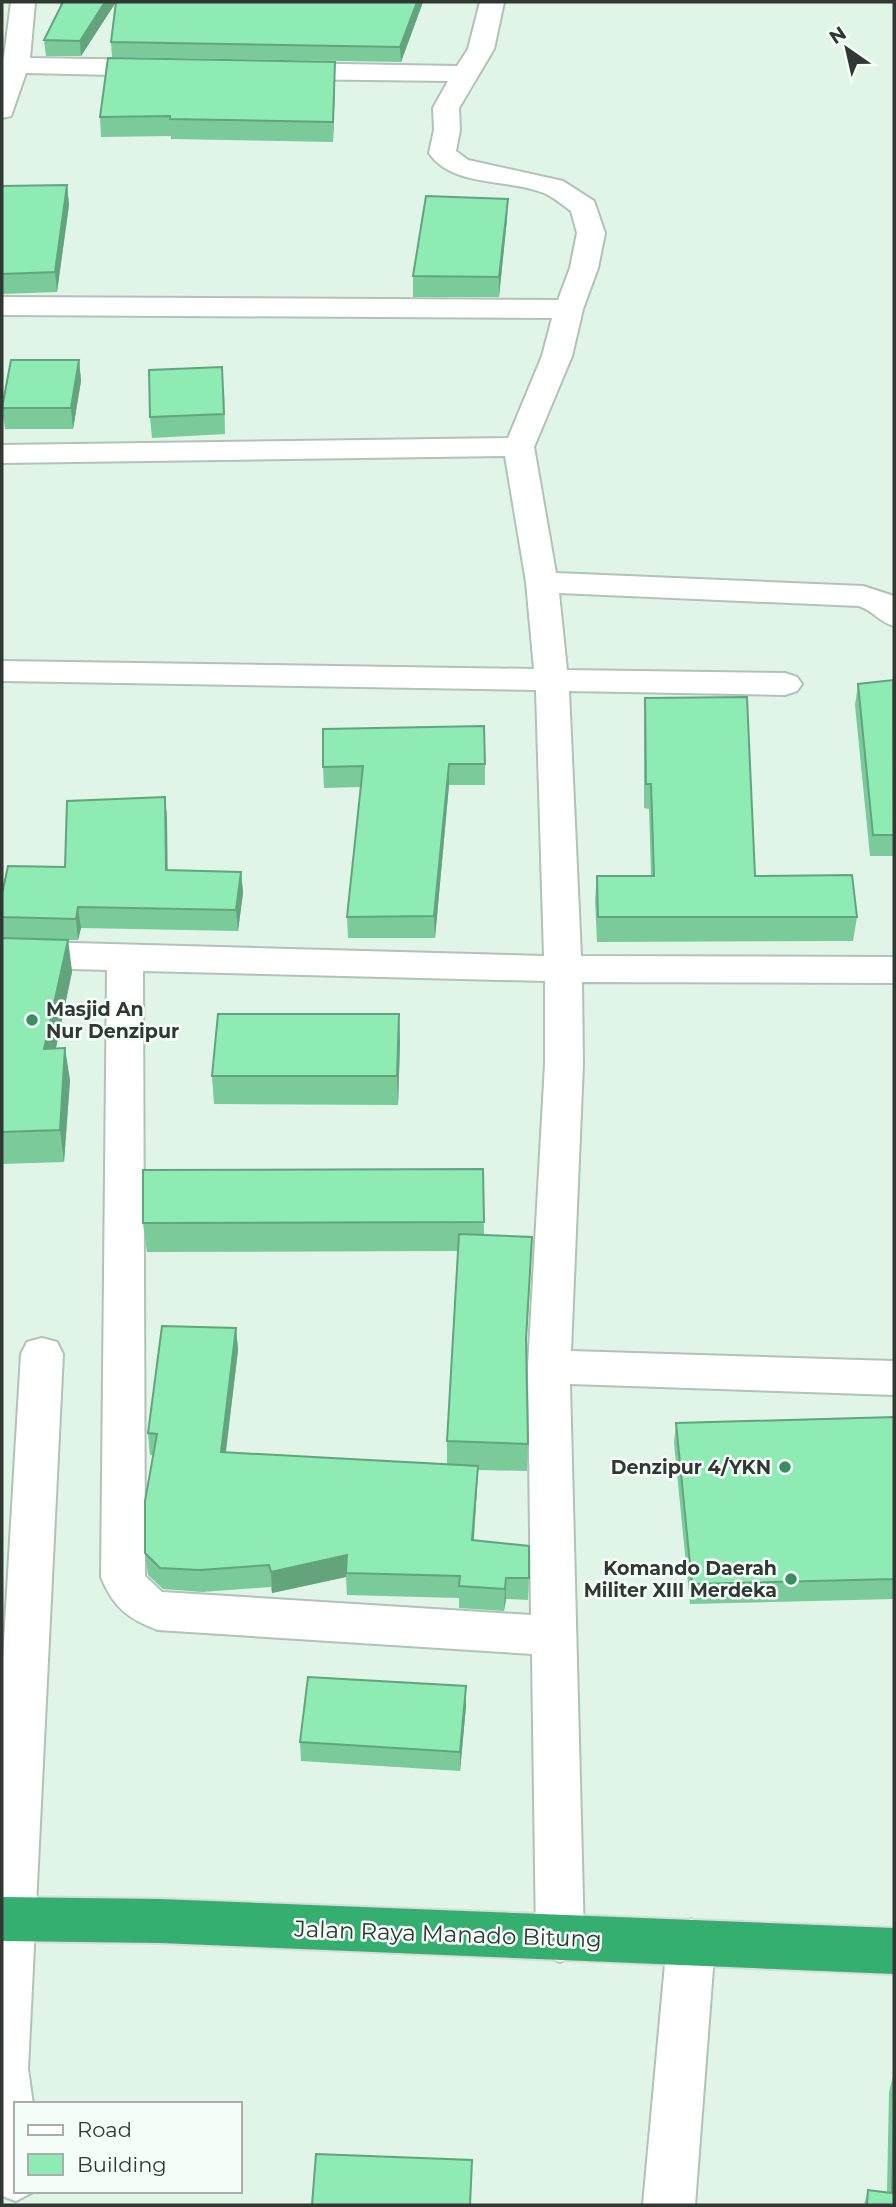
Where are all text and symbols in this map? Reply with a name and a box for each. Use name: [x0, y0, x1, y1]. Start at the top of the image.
north arrow: [812, 14, 882, 84]
text: N: [825, 21, 851, 49]
place label: Masjid An Nur Denzipur: [46, 998, 179, 1043]
marker: Masjid An Nur Denzipur: [24, 1012, 40, 1028]
place label: Denzipur 4/YKN: [611, 1456, 771, 1479]
marker: Denzipur 4/YKN: [777, 1459, 793, 1475]
place label: Komando Daerah Militer XIII Merdeka: [584, 1557, 777, 1602]
marker: Komando Daerah Militer XIII Merdeka: [783, 1571, 799, 1587]
street label: Jalan Raya Manado Bitung: [293, 1915, 602, 1953]
legend: [14, 2102, 242, 2193]
text: Road: [77, 2117, 132, 2142]
text: Building: [77, 2152, 167, 2177]

